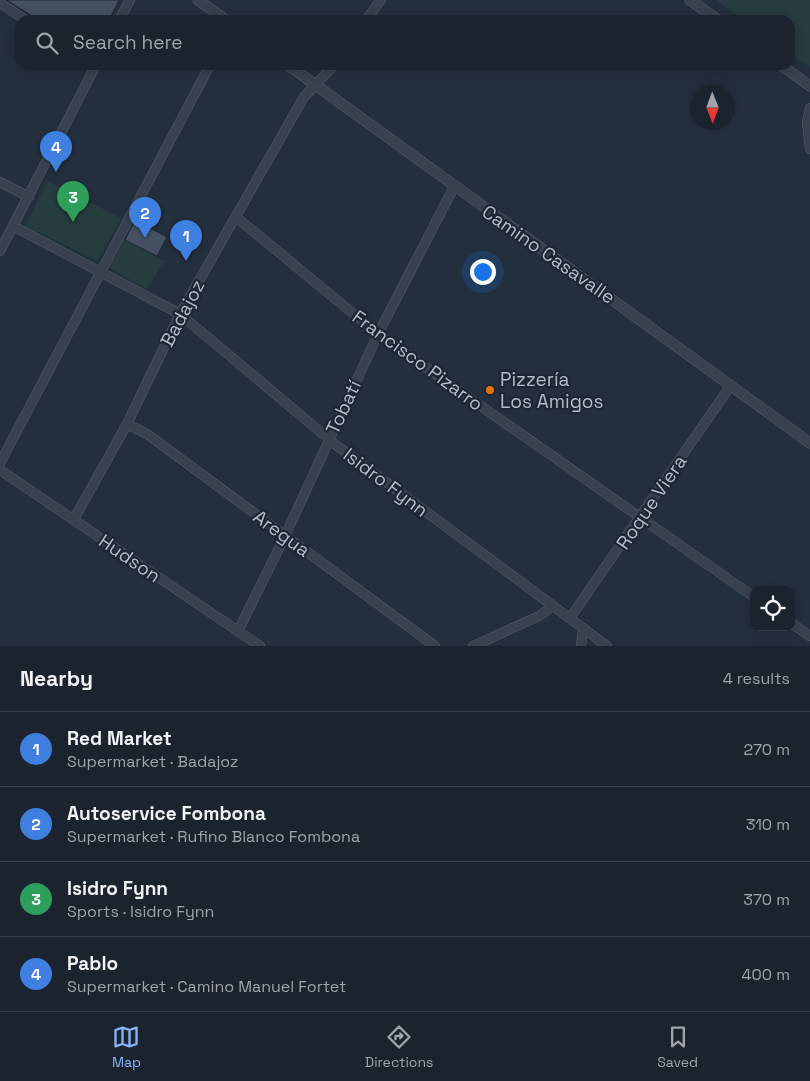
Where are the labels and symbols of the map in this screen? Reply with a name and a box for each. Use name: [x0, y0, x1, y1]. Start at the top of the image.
north arrow: [690, 85, 735, 130]
pin: 4: [40, 131, 72, 172]
pin: 3: [57, 181, 89, 222]
pin: 2: [129, 197, 161, 238]
street label: Camino Casavalle: [477, 199, 620, 310]
pin: 1: [170, 220, 202, 261]
your location: [470, 259, 496, 285]
street label: Badajoz: [154, 275, 210, 351]
street label: Francisco Pizarro: [347, 304, 488, 416]
place label: Pizzería Los Amigos: [500, 367, 604, 414]
street label: Tobatí: [320, 376, 367, 438]
marker: Pizzería Los Amigos: [484, 384, 496, 396]
street label: Isidro Fynn: [338, 442, 433, 523]
street label: Roque Viera: [611, 450, 692, 554]
street label: Aregua: [248, 504, 315, 563]
street label: Hudson: [94, 529, 166, 588]

